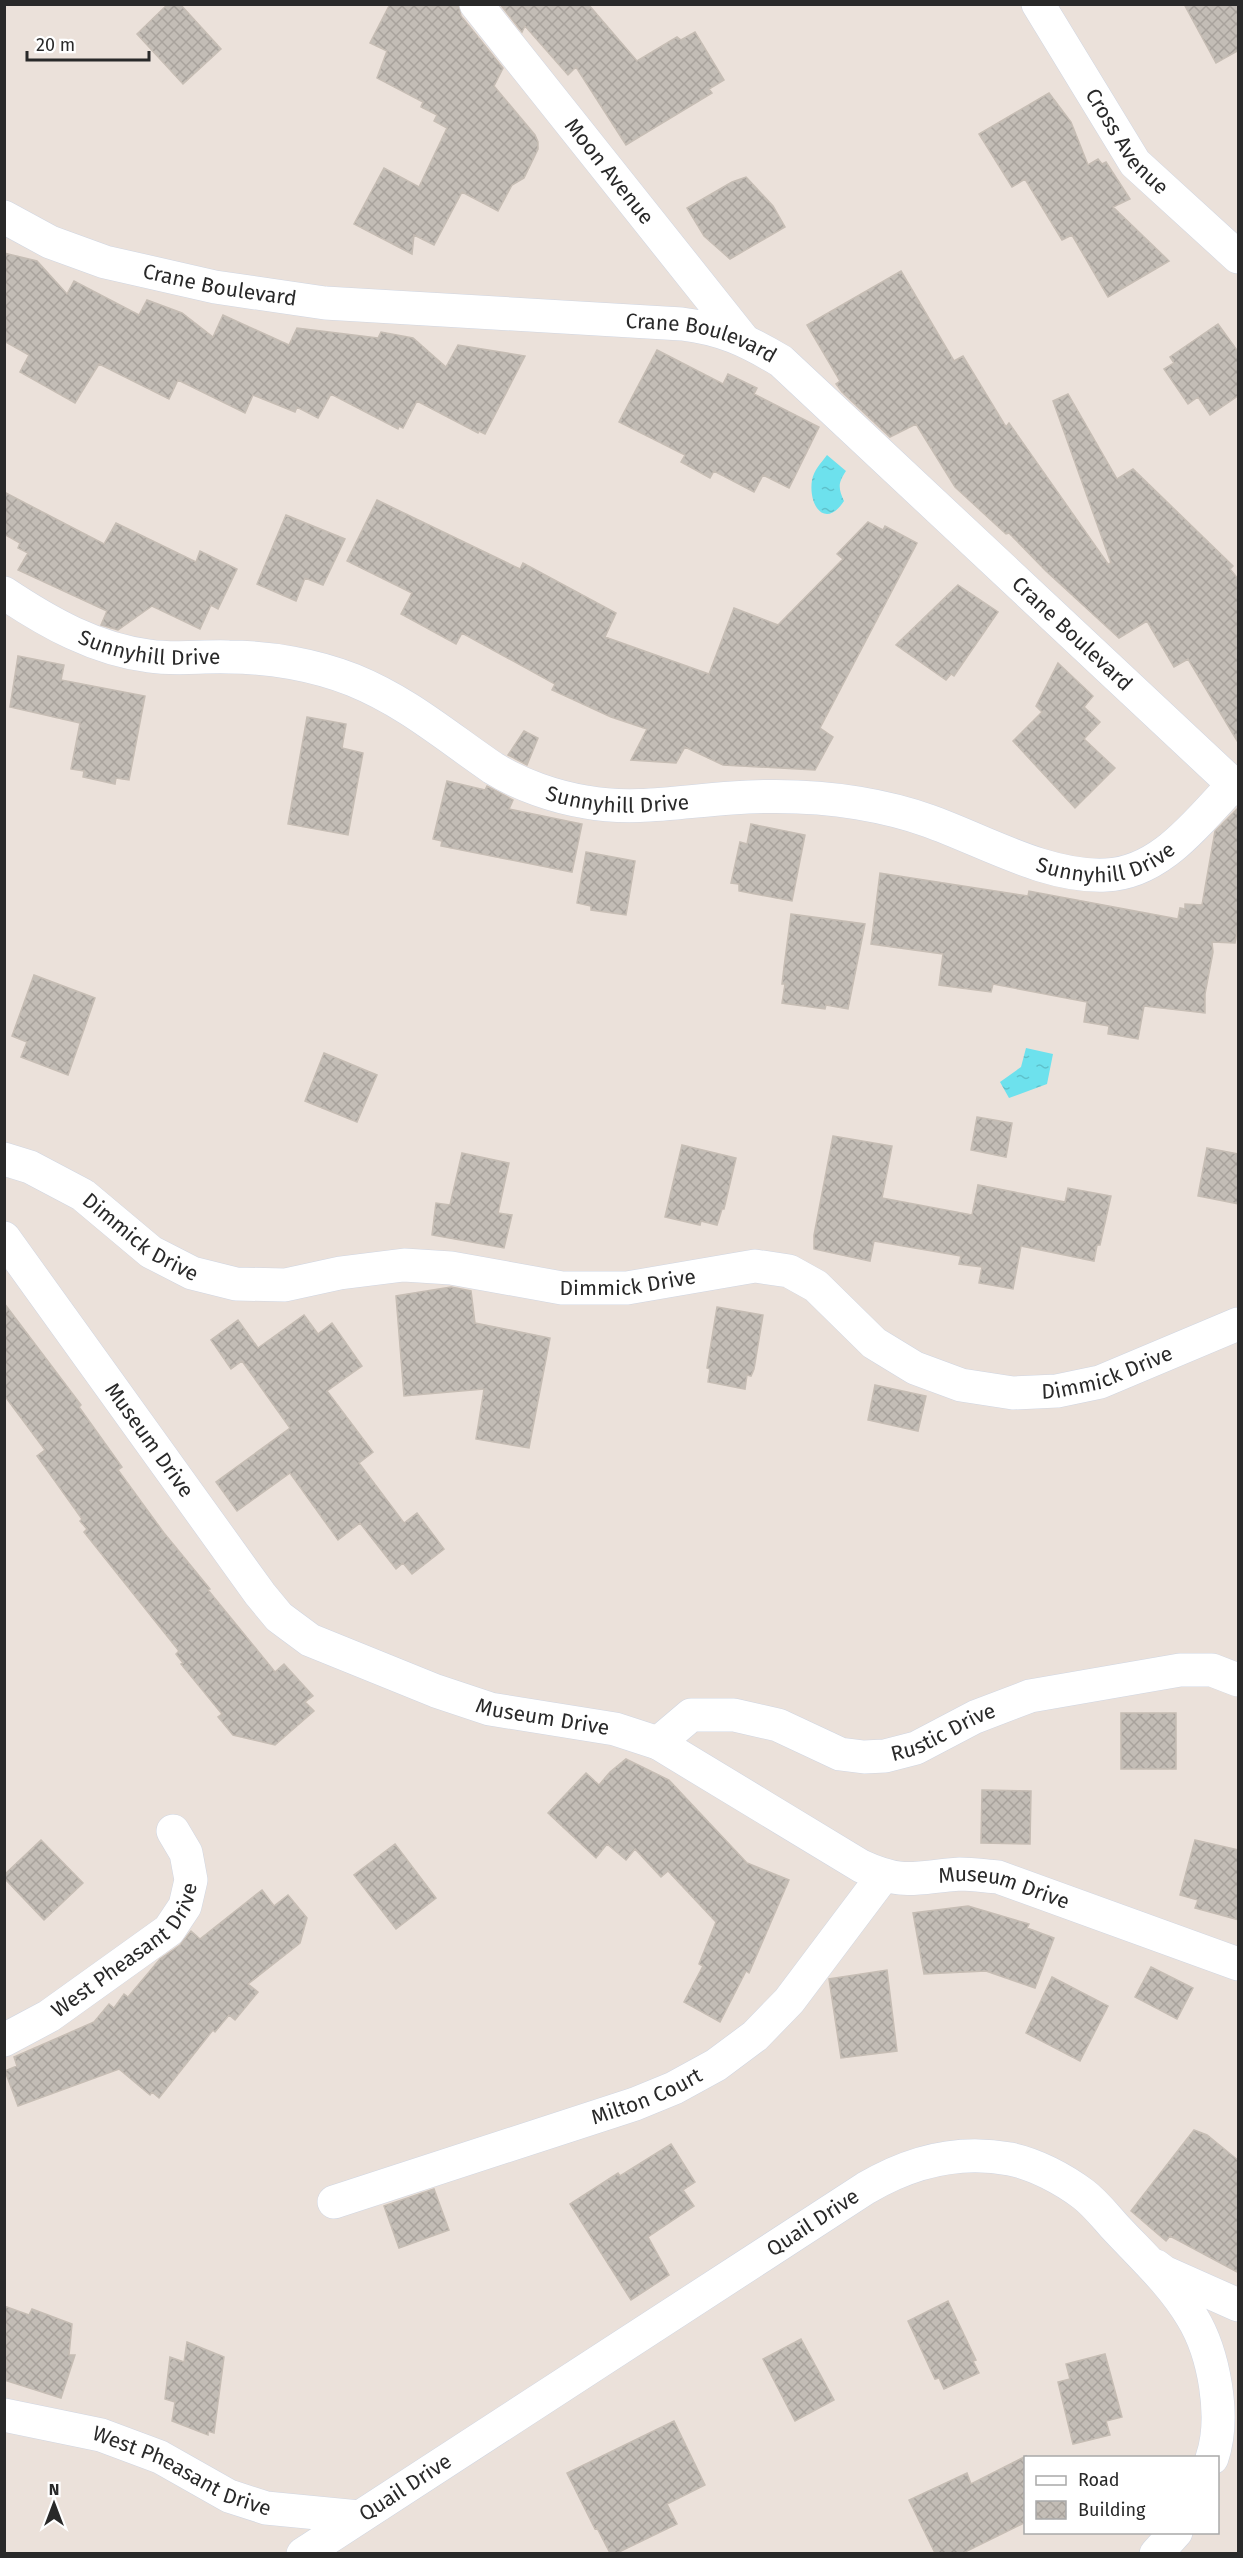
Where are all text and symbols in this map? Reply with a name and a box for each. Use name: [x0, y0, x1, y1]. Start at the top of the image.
scale bar: [27, 24, 148, 62]
text: 20 m: [36, 34, 75, 56]
street label: Cross Avenue: [1080, 83, 1174, 200]
street label: Moon Avenue: [559, 113, 660, 230]
street label: Crane Boulevard: [140, 258, 298, 312]
street label: Crane Boulevard: [625, 308, 781, 369]
street label: Crane Boulevard: [1006, 571, 1138, 696]
street label: Sunnyhill Drive: [75, 624, 221, 671]
street label: Sunnyhill Drive: [543, 780, 690, 819]
street label: Sunnyhill Drive: [1033, 836, 1180, 888]
street label: Dimmick Drive: [77, 1187, 203, 1287]
street label: Dimmick Drive: [559, 1263, 698, 1301]
street label: Dimmick Drive: [1041, 1340, 1176, 1405]
street label: Museum Drive: [99, 1378, 199, 1503]
street label: Museum Drive: [472, 1692, 611, 1741]
street label: Rustic Drive: [888, 1697, 999, 1767]
street label: Museum Drive: [937, 1861, 1073, 1915]
street label: West Pheasant Drive: [46, 1880, 203, 2023]
street label: Milton Court: [588, 2062, 707, 2130]
street label: Quail Drive: [762, 2183, 864, 2262]
street label: West Pheasant Drive: [89, 2420, 275, 2522]
street label: Quail Drive: [354, 2448, 456, 2527]
legend: [1024, 2456, 1219, 2534]
text: Road: [1078, 2469, 1120, 2491]
north arrow: [24, 2474, 84, 2534]
text: N: [49, 2480, 59, 2499]
text: Building: [1078, 2499, 1146, 2521]

